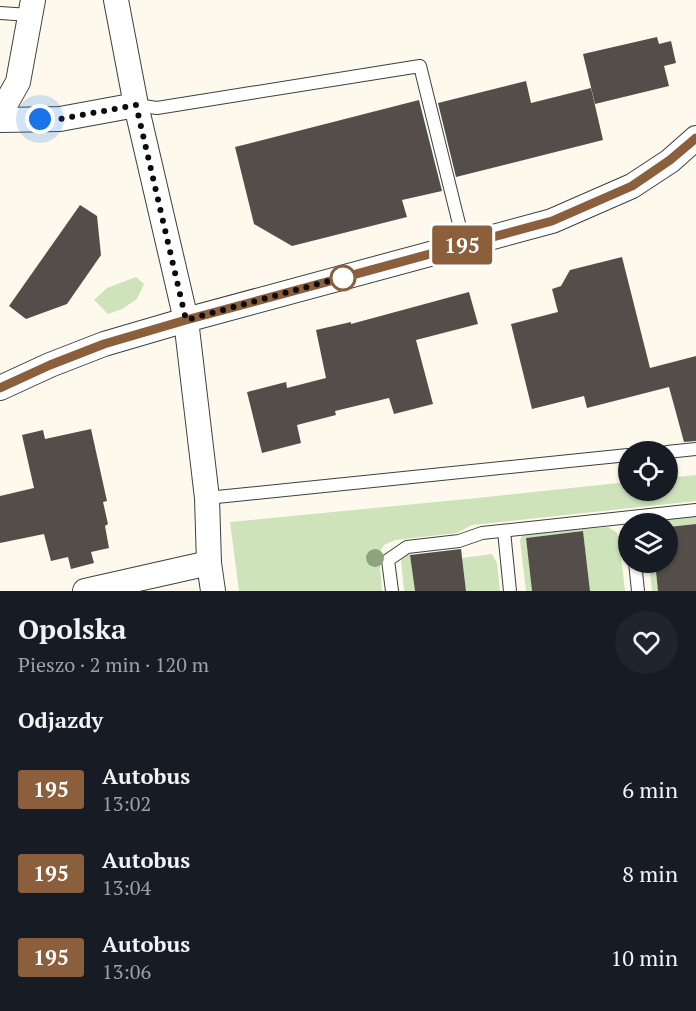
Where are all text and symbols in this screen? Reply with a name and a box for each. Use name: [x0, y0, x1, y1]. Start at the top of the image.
your location: [25, 104, 55, 134]
line badge: 195: [428, 226, 496, 264]
text: 195: [444, 231, 480, 259]
unlabelled marker: [330, 265, 356, 291]
map controls: [618, 441, 678, 573]
button: locate: [618, 441, 678, 501]
button: layers: [618, 513, 678, 573]
text: Opolska: [18, 610, 127, 647]
button: heart: [615, 611, 678, 674]
text: Pieszo · 2 min · 120 m: [18, 651, 209, 678]
text: Odjazdy: [18, 705, 103, 734]
text: Autobus: [102, 761, 190, 790]
text: 195: [33, 775, 69, 803]
text: 6 min: [622, 775, 678, 804]
text: 13:02: [102, 790, 151, 817]
text: Autobus: [102, 845, 190, 874]
text: 195: [33, 859, 69, 887]
text: 8 min: [622, 859, 678, 888]
text: 13:04: [102, 874, 151, 901]
text: Autobus: [102, 929, 190, 958]
text: 195: [33, 943, 69, 971]
text: 10 min: [611, 943, 678, 972]
text: 13:06: [102, 958, 151, 985]

